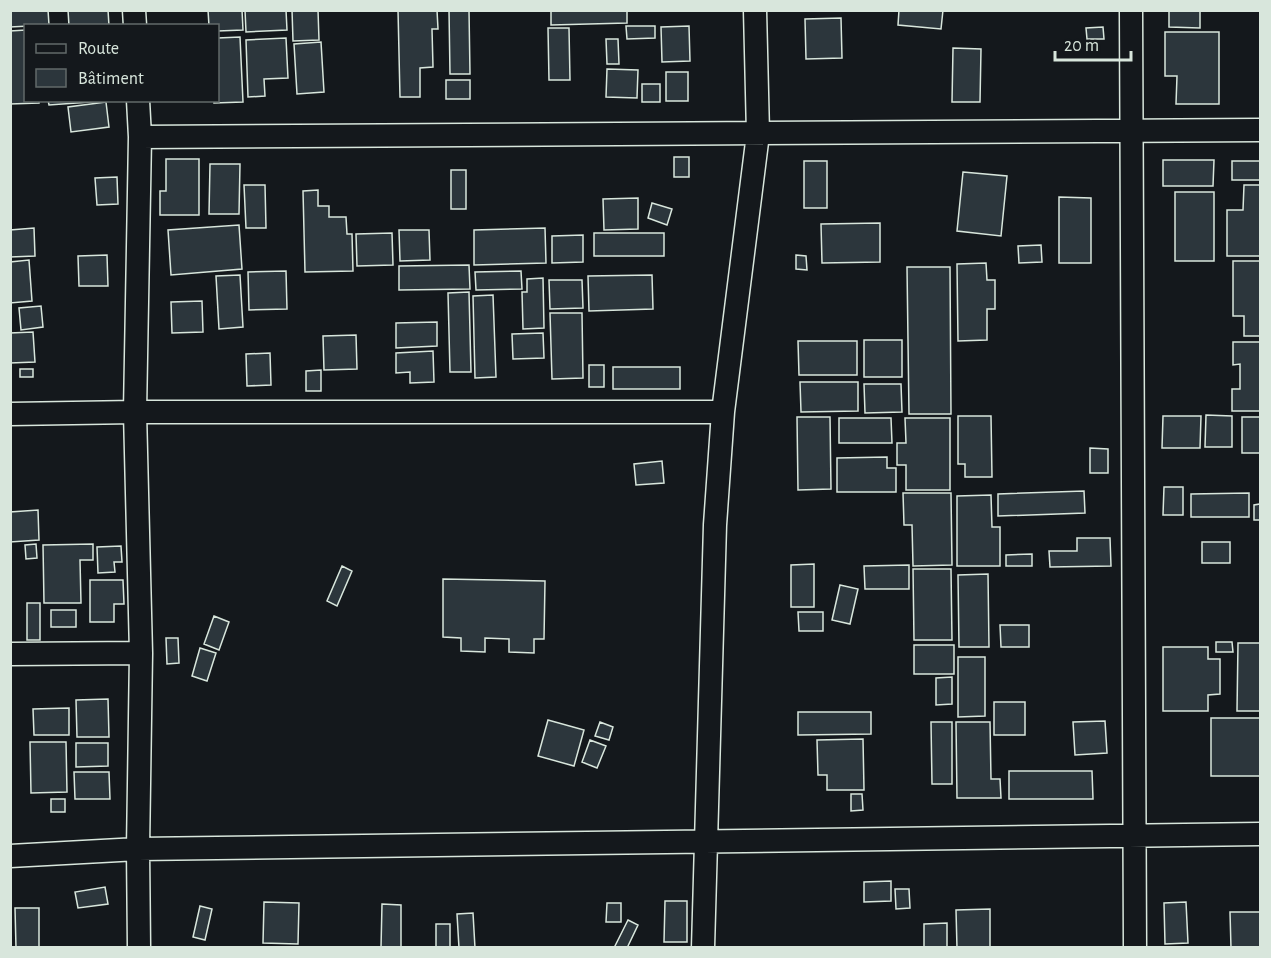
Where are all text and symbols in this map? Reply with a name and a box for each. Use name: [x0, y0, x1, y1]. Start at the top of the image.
legend: [24, 24, 219, 102]
scale bar: [1055, 24, 1132, 62]
text: 20 m: [1064, 37, 1099, 55]
text: Route: [78, 40, 119, 58]
text: Bâtiment: [78, 70, 144, 88]

